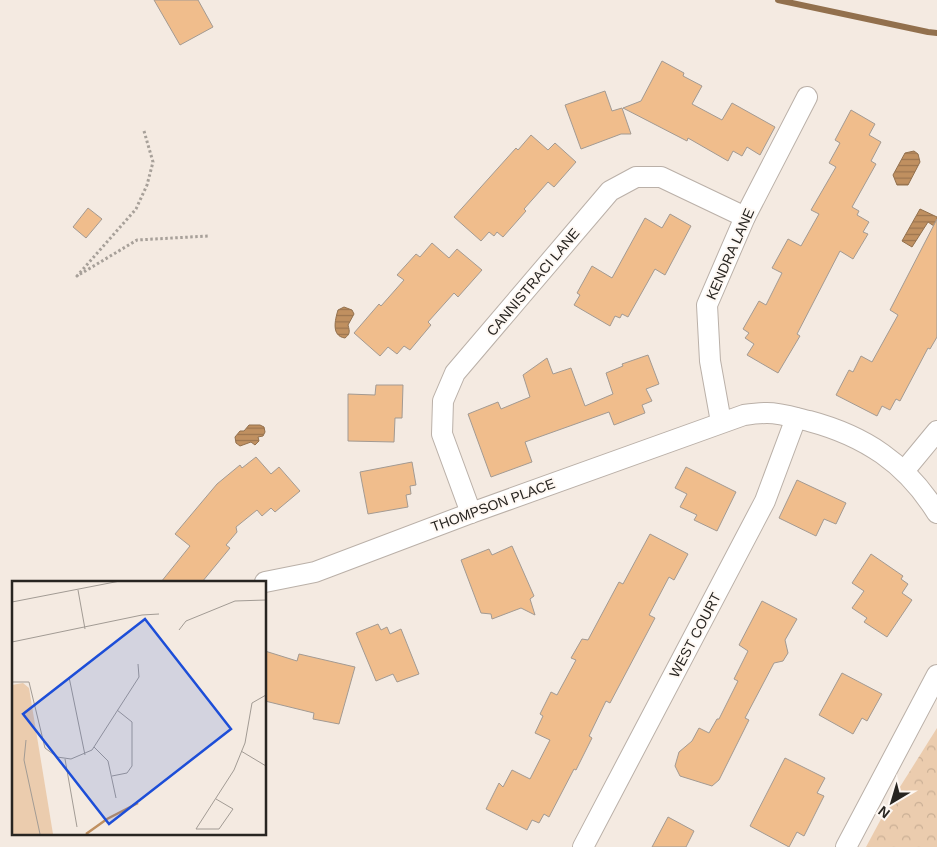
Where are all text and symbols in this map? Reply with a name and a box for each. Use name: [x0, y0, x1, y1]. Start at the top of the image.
street label: KENDRA LANE: [703, 206, 757, 302]
street label: CANNISTRACI LANE: [483, 225, 583, 339]
street label: THOMPSON PLACE: [429, 475, 557, 535]
inset map: [12, 581, 266, 834]
street label: WEST COURT: [666, 590, 724, 680]
north arrow: [867, 777, 917, 827]
text: N: [875, 803, 893, 822]

